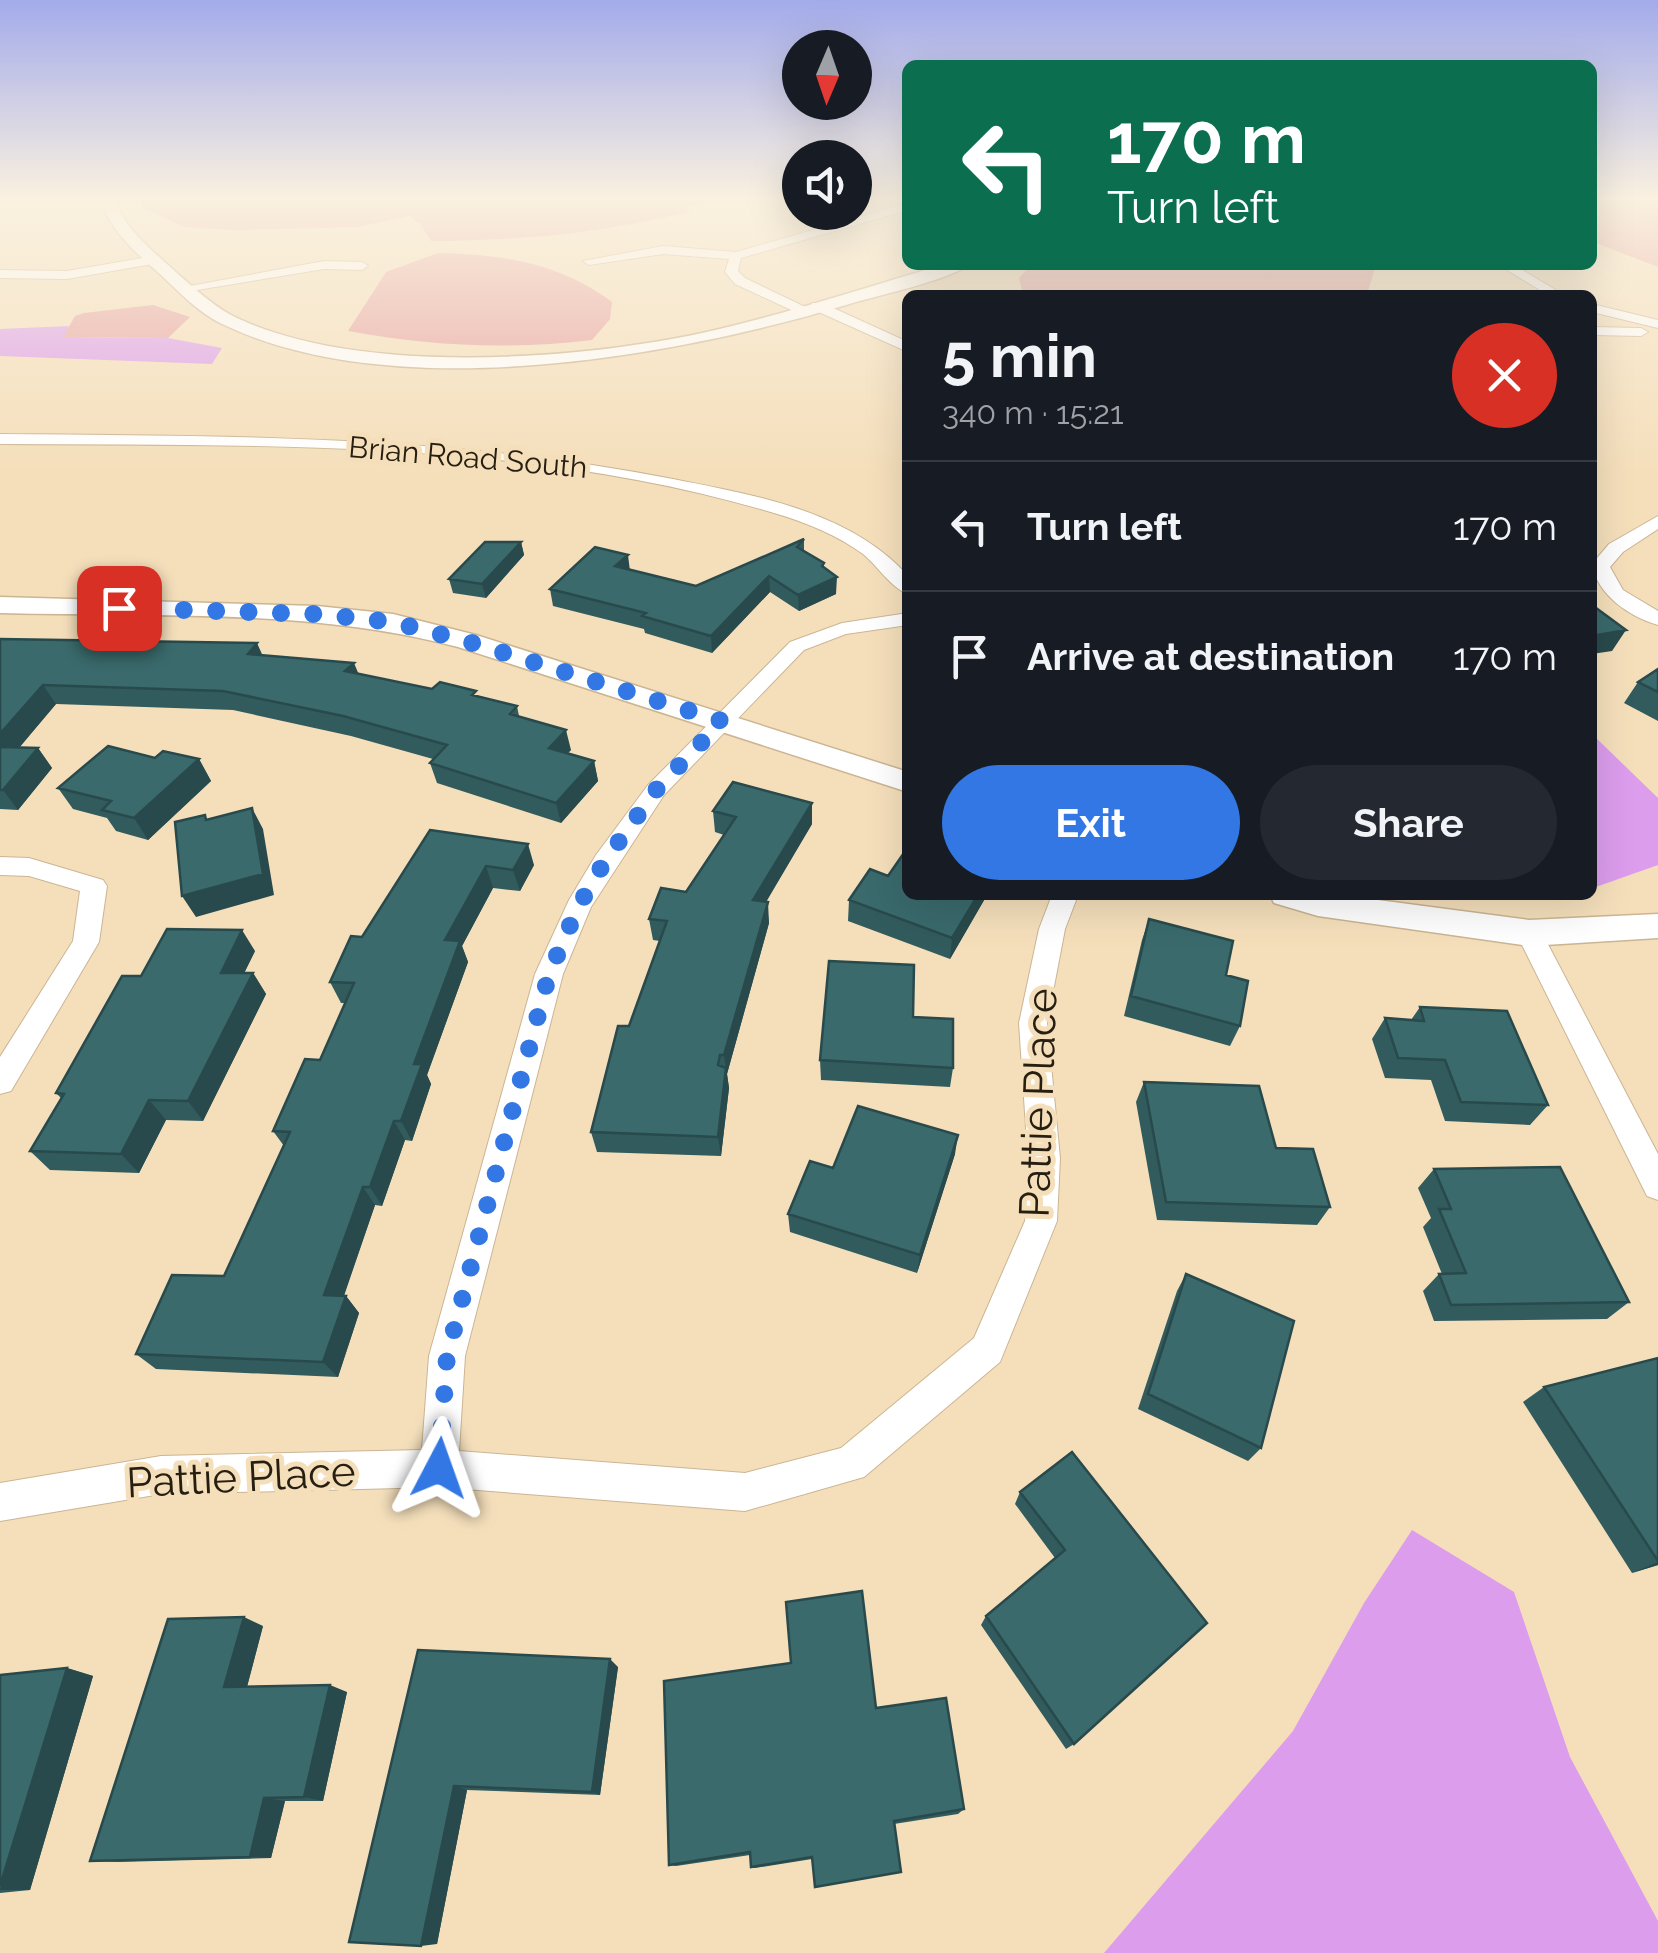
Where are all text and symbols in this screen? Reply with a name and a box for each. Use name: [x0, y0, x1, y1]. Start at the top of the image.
north arrow: [782, 30, 872, 120]
map controls: [782, 30, 872, 230]
text: 170 m: [1107, 97, 1306, 179]
icon: left: [942, 100, 1072, 230]
button: sound: [782, 140, 872, 230]
text: Turn left: [1107, 181, 1279, 234]
text: 5 min: [942, 321, 1097, 391]
button: close: [1452, 323, 1557, 428]
text: 340 m · 15:21: [942, 394, 1124, 431]
street label: Brian Road South: [347, 429, 589, 485]
icon: left: [942, 499, 997, 554]
text: Turn left: [1027, 504, 1182, 549]
text: 170 m: [1453, 504, 1557, 549]
pin: [77, 566, 162, 651]
icon: arrive: [92, 581, 147, 636]
icon: arrive: [942, 629, 997, 684]
text: Arrive at destination: [1027, 634, 1394, 679]
text: 170 m: [1453, 634, 1557, 679]
button: Exit: [942, 765, 1240, 880]
button: Share: [1260, 765, 1557, 880]
street label: Pattie Place: [1010, 988, 1066, 1218]
position arrow: [387, 1416, 491, 1520]
street label: Pattie Place: [125, 1447, 357, 1507]

